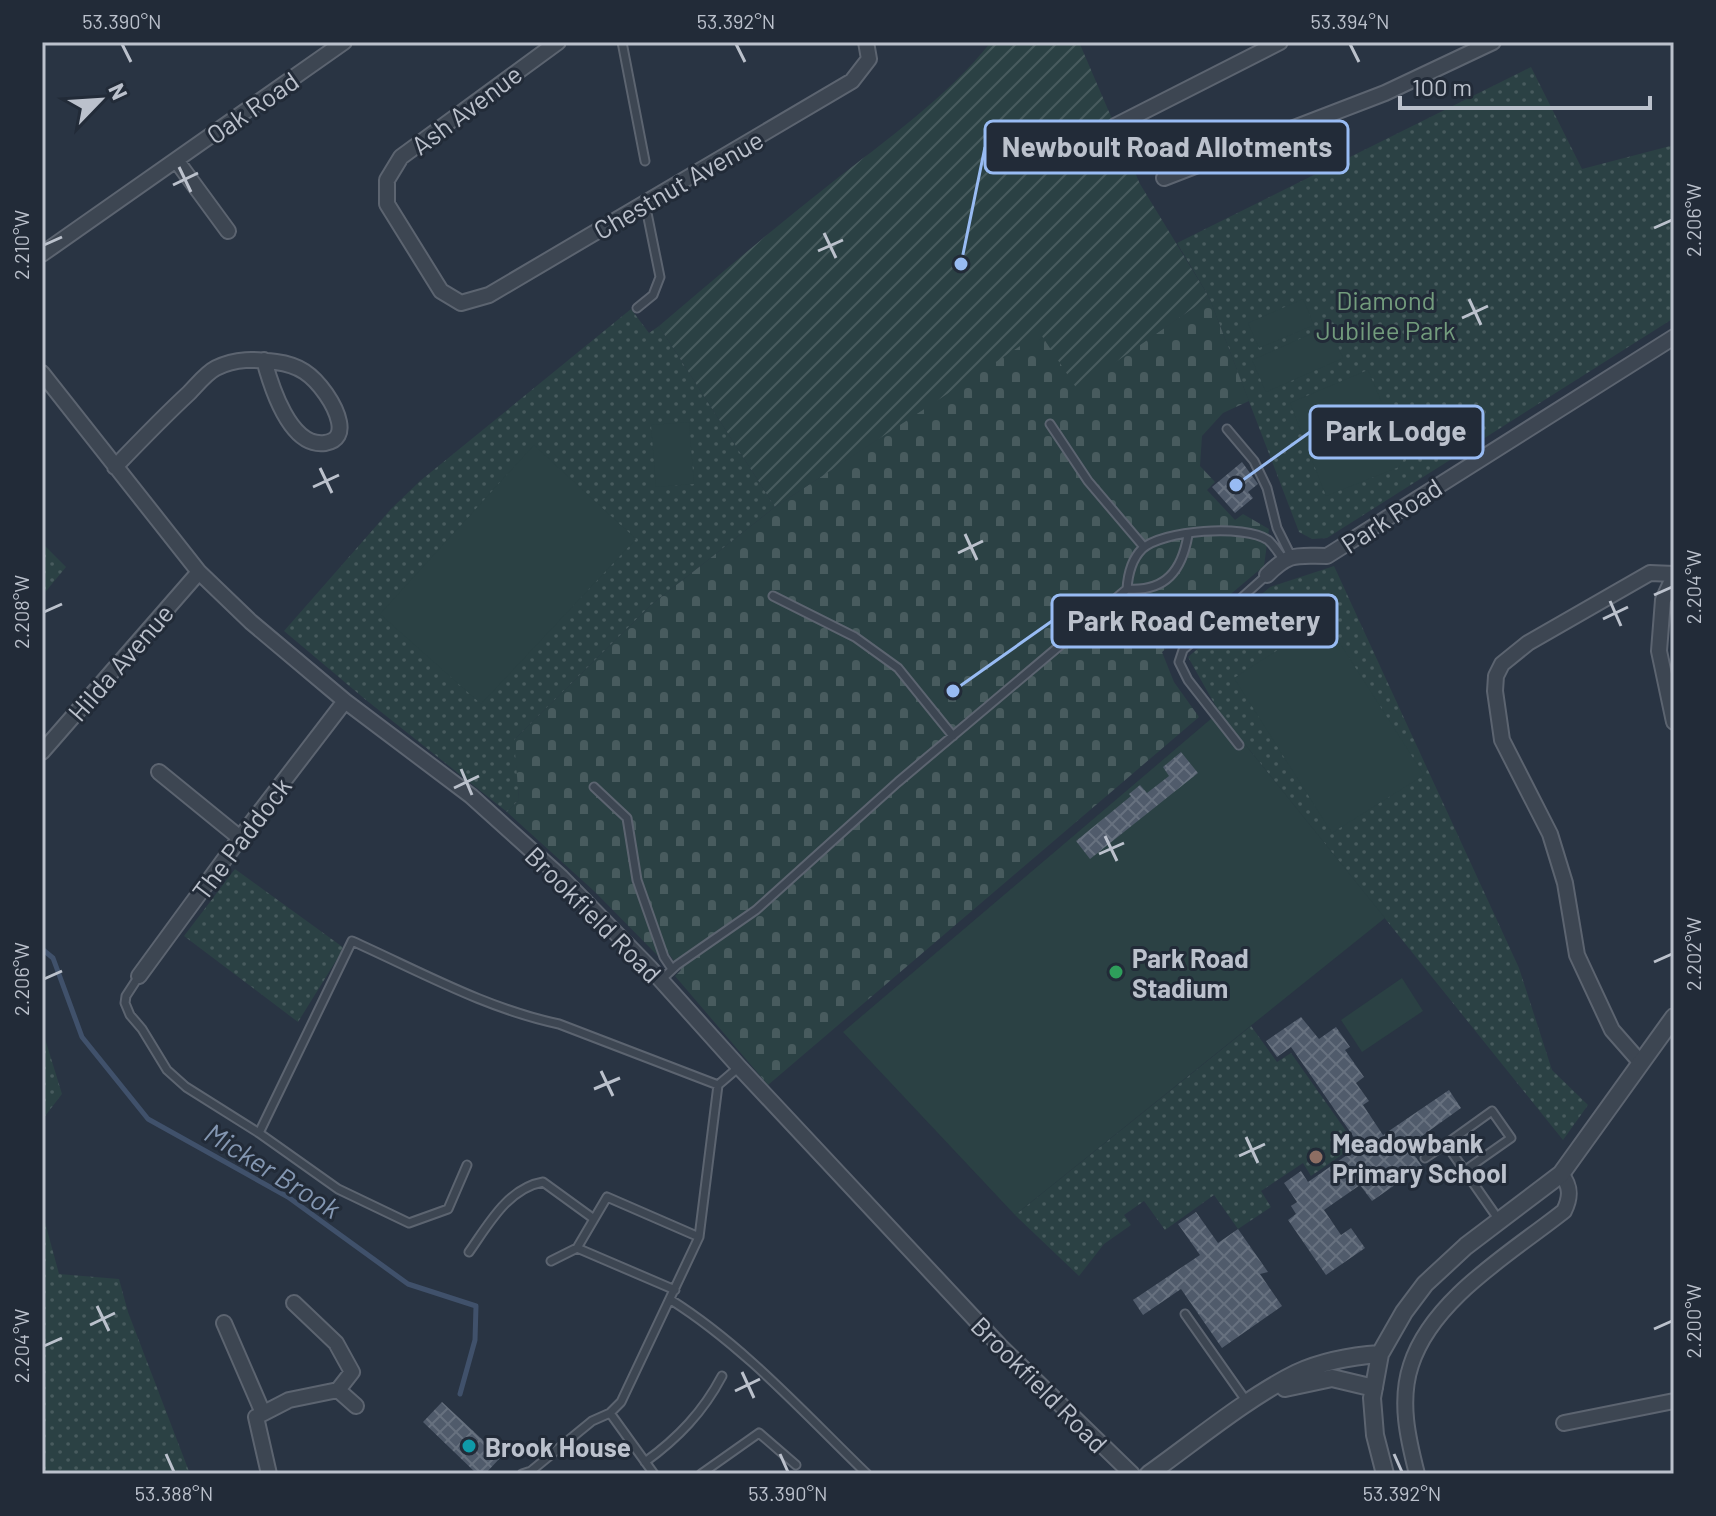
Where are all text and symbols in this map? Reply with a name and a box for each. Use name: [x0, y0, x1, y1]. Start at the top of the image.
text: 53.390°N: [82, 9, 162, 33]
text: 53.392°N: [697, 9, 775, 33]
text: 53.394°N: [1310, 9, 1390, 33]
street label: Ash Avenue: [405, 57, 527, 161]
north arrow: [60, 60, 140, 140]
scale bar: [1400, 60, 1650, 110]
street label: Oak Road: [200, 64, 304, 150]
text: 100 m: [1412, 72, 1472, 101]
text: N: [104, 79, 134, 103]
callout: Newboult Road Allotments: [985, 121, 1348, 173]
street label: Chestnut Avenue: [588, 123, 768, 245]
text: Newboult Road Allotments: [1002, 129, 1332, 163]
text: 2.206°W: [1681, 183, 1705, 257]
text: 2.210°W: [9, 209, 33, 280]
park label: Diamond Jubilee Park: [1316, 284, 1456, 345]
callout: Park Lodge: [1310, 406, 1483, 458]
text: Park Lodge: [1326, 413, 1466, 447]
street label: Park Road: [1335, 471, 1447, 559]
text: 2.204°W: [1681, 549, 1705, 624]
text: 2.208°W: [9, 575, 33, 649]
callout: Park Road Cemetery: [1052, 595, 1337, 647]
street label: Hilda Avenue: [61, 597, 179, 727]
text: Park Road Cemetery: [1068, 603, 1320, 637]
street label: The Paddock: [185, 771, 297, 905]
street label: Brookfield Road: [520, 840, 668, 988]
text: 2.202°W: [1681, 916, 1705, 991]
text: 2.206°W: [9, 942, 33, 1016]
place label: Park Road Stadium: [1132, 942, 1249, 1003]
marker: Park Road Stadium: [1107, 963, 1125, 981]
water label: Micker Brook: [199, 1115, 347, 1225]
place label: Meadowbank Primary School: [1332, 1127, 1507, 1188]
marker: Meadowbank Primary School: [1307, 1148, 1325, 1166]
text: 2.200°W: [1681, 1283, 1705, 1358]
text: 2.204°W: [9, 1308, 33, 1383]
street label: Brookfield Road: [966, 1310, 1114, 1458]
place label: Brook House: [485, 1431, 631, 1462]
marker: Brook House: [460, 1437, 478, 1455]
text: 53.388°N: [135, 1481, 213, 1505]
text: 53.390°N: [748, 1481, 828, 1505]
text: 53.392°N: [1363, 1481, 1441, 1505]

